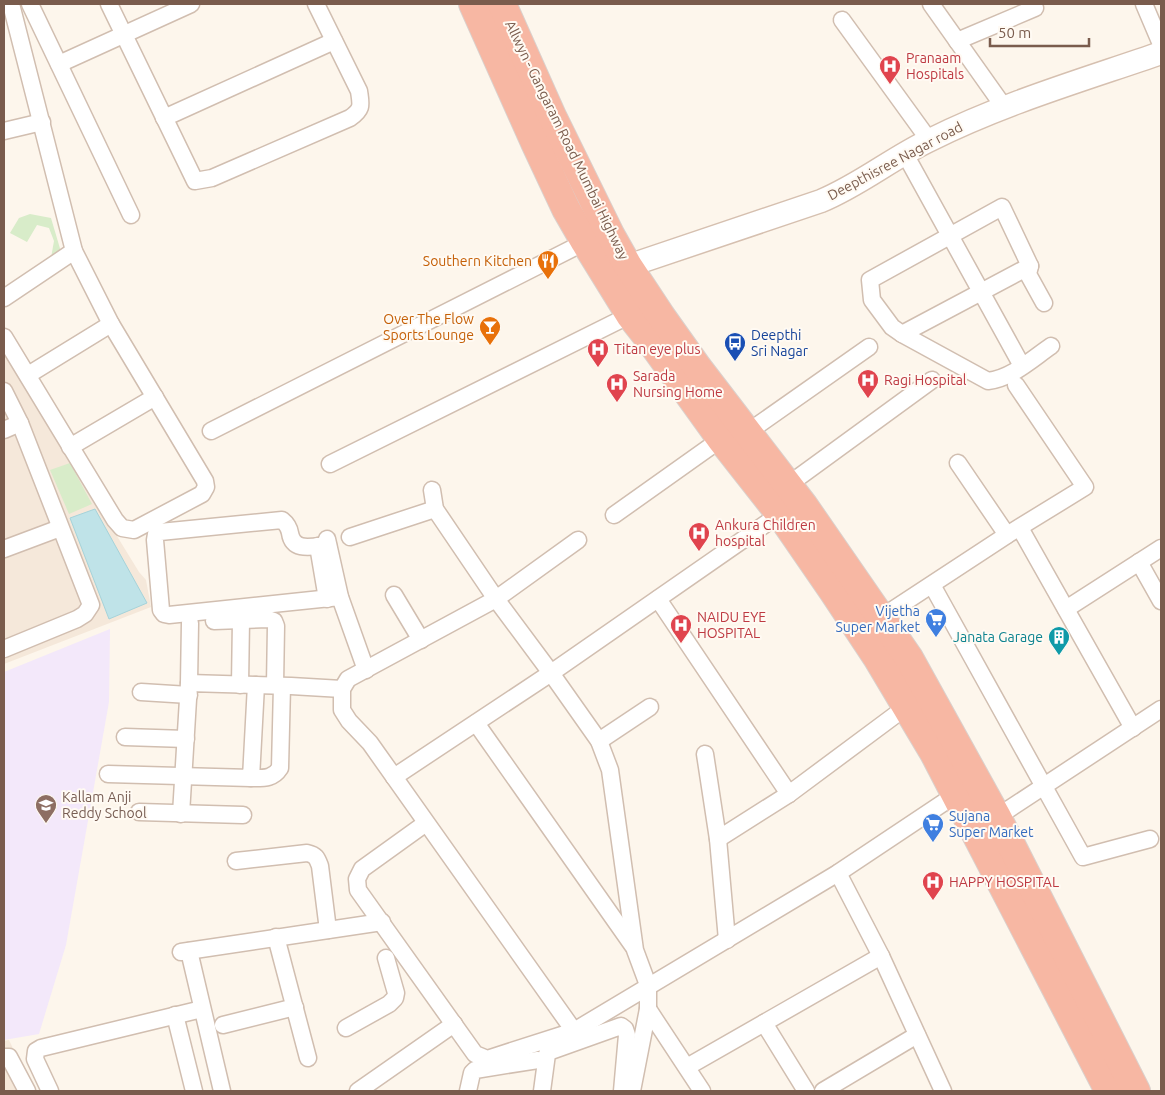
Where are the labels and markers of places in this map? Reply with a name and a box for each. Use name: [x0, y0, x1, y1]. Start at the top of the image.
place label: Pranaam Hospitals: [906, 50, 964, 82]
hospital icon: Pranaam Hospitals: [878, 54, 902, 85]
restaurant icon: Southern Kitchen: [536, 249, 560, 280]
place label: Southern Kitchen: [423, 253, 532, 269]
place label: Over The Flow Sports Lounge: [383, 311, 474, 343]
bar icon: Over The Flow Sports Lounge: [478, 315, 502, 346]
place label: Deepthi Sri Nagar: [751, 327, 809, 359]
bus stop icon: Deepthi Sri Nagar: [723, 331, 747, 362]
hospital icon: Titan eye plus: [586, 337, 610, 368]
place label: Titan eye plus: [614, 341, 701, 357]
place label: Sarada Nursing Home: [633, 368, 723, 400]
hospital icon: Ragi Hospital: [856, 368, 880, 399]
hospital icon: Sarada Nursing Home: [605, 372, 629, 403]
place label: Ragi Hospital: [884, 372, 967, 388]
place label: Ankura Children hospital: [715, 517, 816, 549]
hospital icon: Ankura Children hospital: [687, 521, 711, 552]
place label: Vijetha Super Market: [836, 603, 920, 635]
supermarket icon: Vijetha Super Market: [924, 607, 948, 638]
place label: NAIDU EYE HOSPITAL: [697, 609, 766, 641]
hospital icon: NAIDU EYE HOSPITAL: [669, 613, 693, 644]
building icon: Janata Garage: [1047, 625, 1071, 656]
place label: Janata Garage: [953, 629, 1043, 645]
place label: Kallam Anji Reddy School: [62, 789, 147, 821]
school or university icon: Kallam Anji Reddy School: [34, 793, 58, 824]
place label: Sujana Super Market: [949, 808, 1034, 840]
supermarket icon: Sujana Super Market: [921, 812, 945, 843]
hospital icon: HAPPY HOSPITAL: [921, 870, 945, 901]
place label: HAPPY HOSPITAL: [949, 874, 1059, 890]

